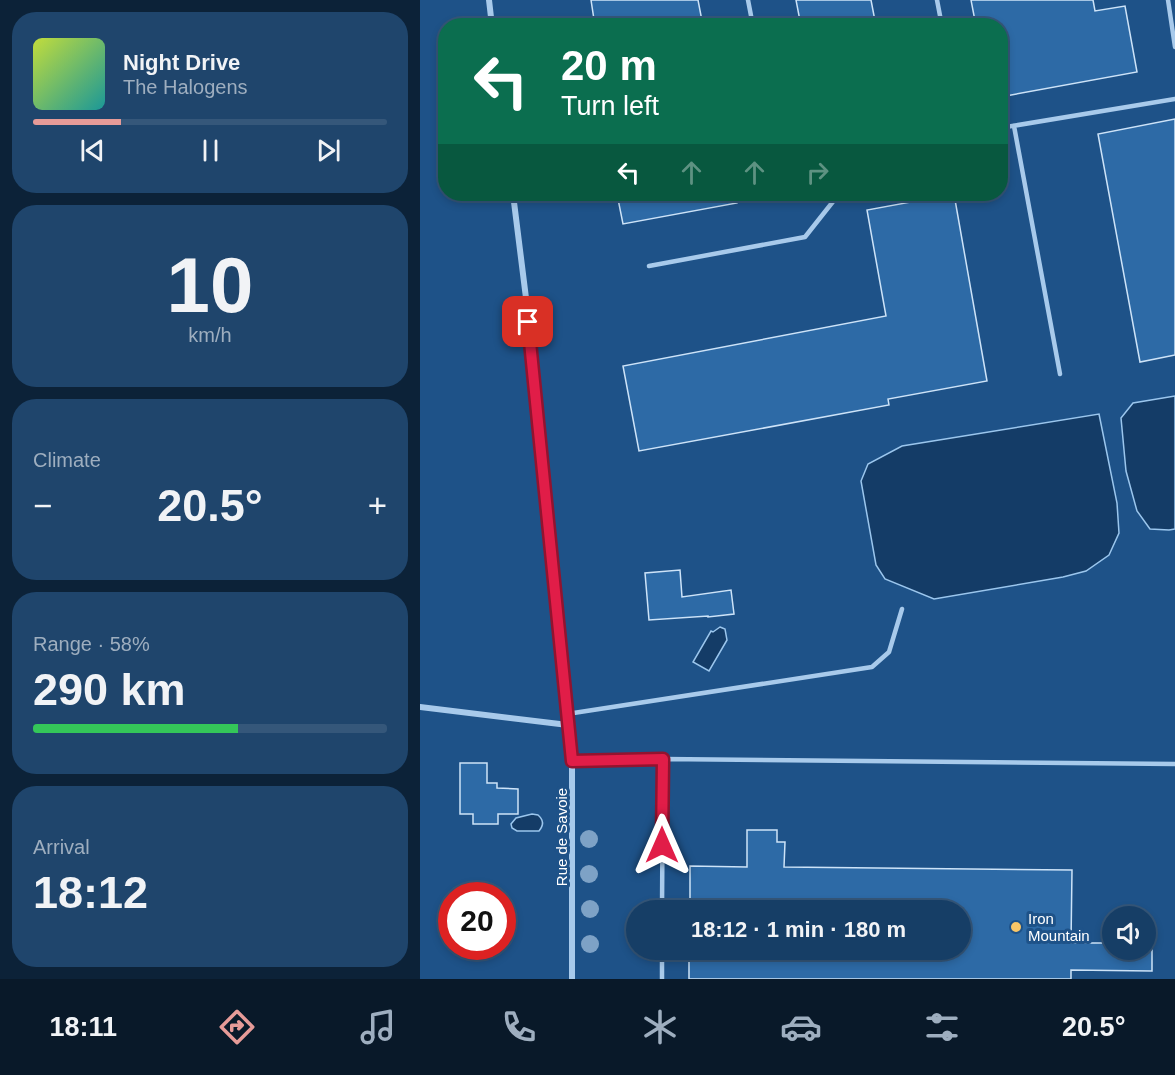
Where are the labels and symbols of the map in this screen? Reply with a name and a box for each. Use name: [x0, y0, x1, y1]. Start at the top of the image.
pin: [502, 296, 553, 347]
street label: Rue de Savoie: [553, 788, 570, 886]
position arrow: [630, 813, 694, 877]
speed limit sign: 20: [438, 882, 516, 960]
place label: Iron Mountain: [1028, 910, 1090, 944]
marker: Iron Mountain: [1009, 920, 1023, 934]

